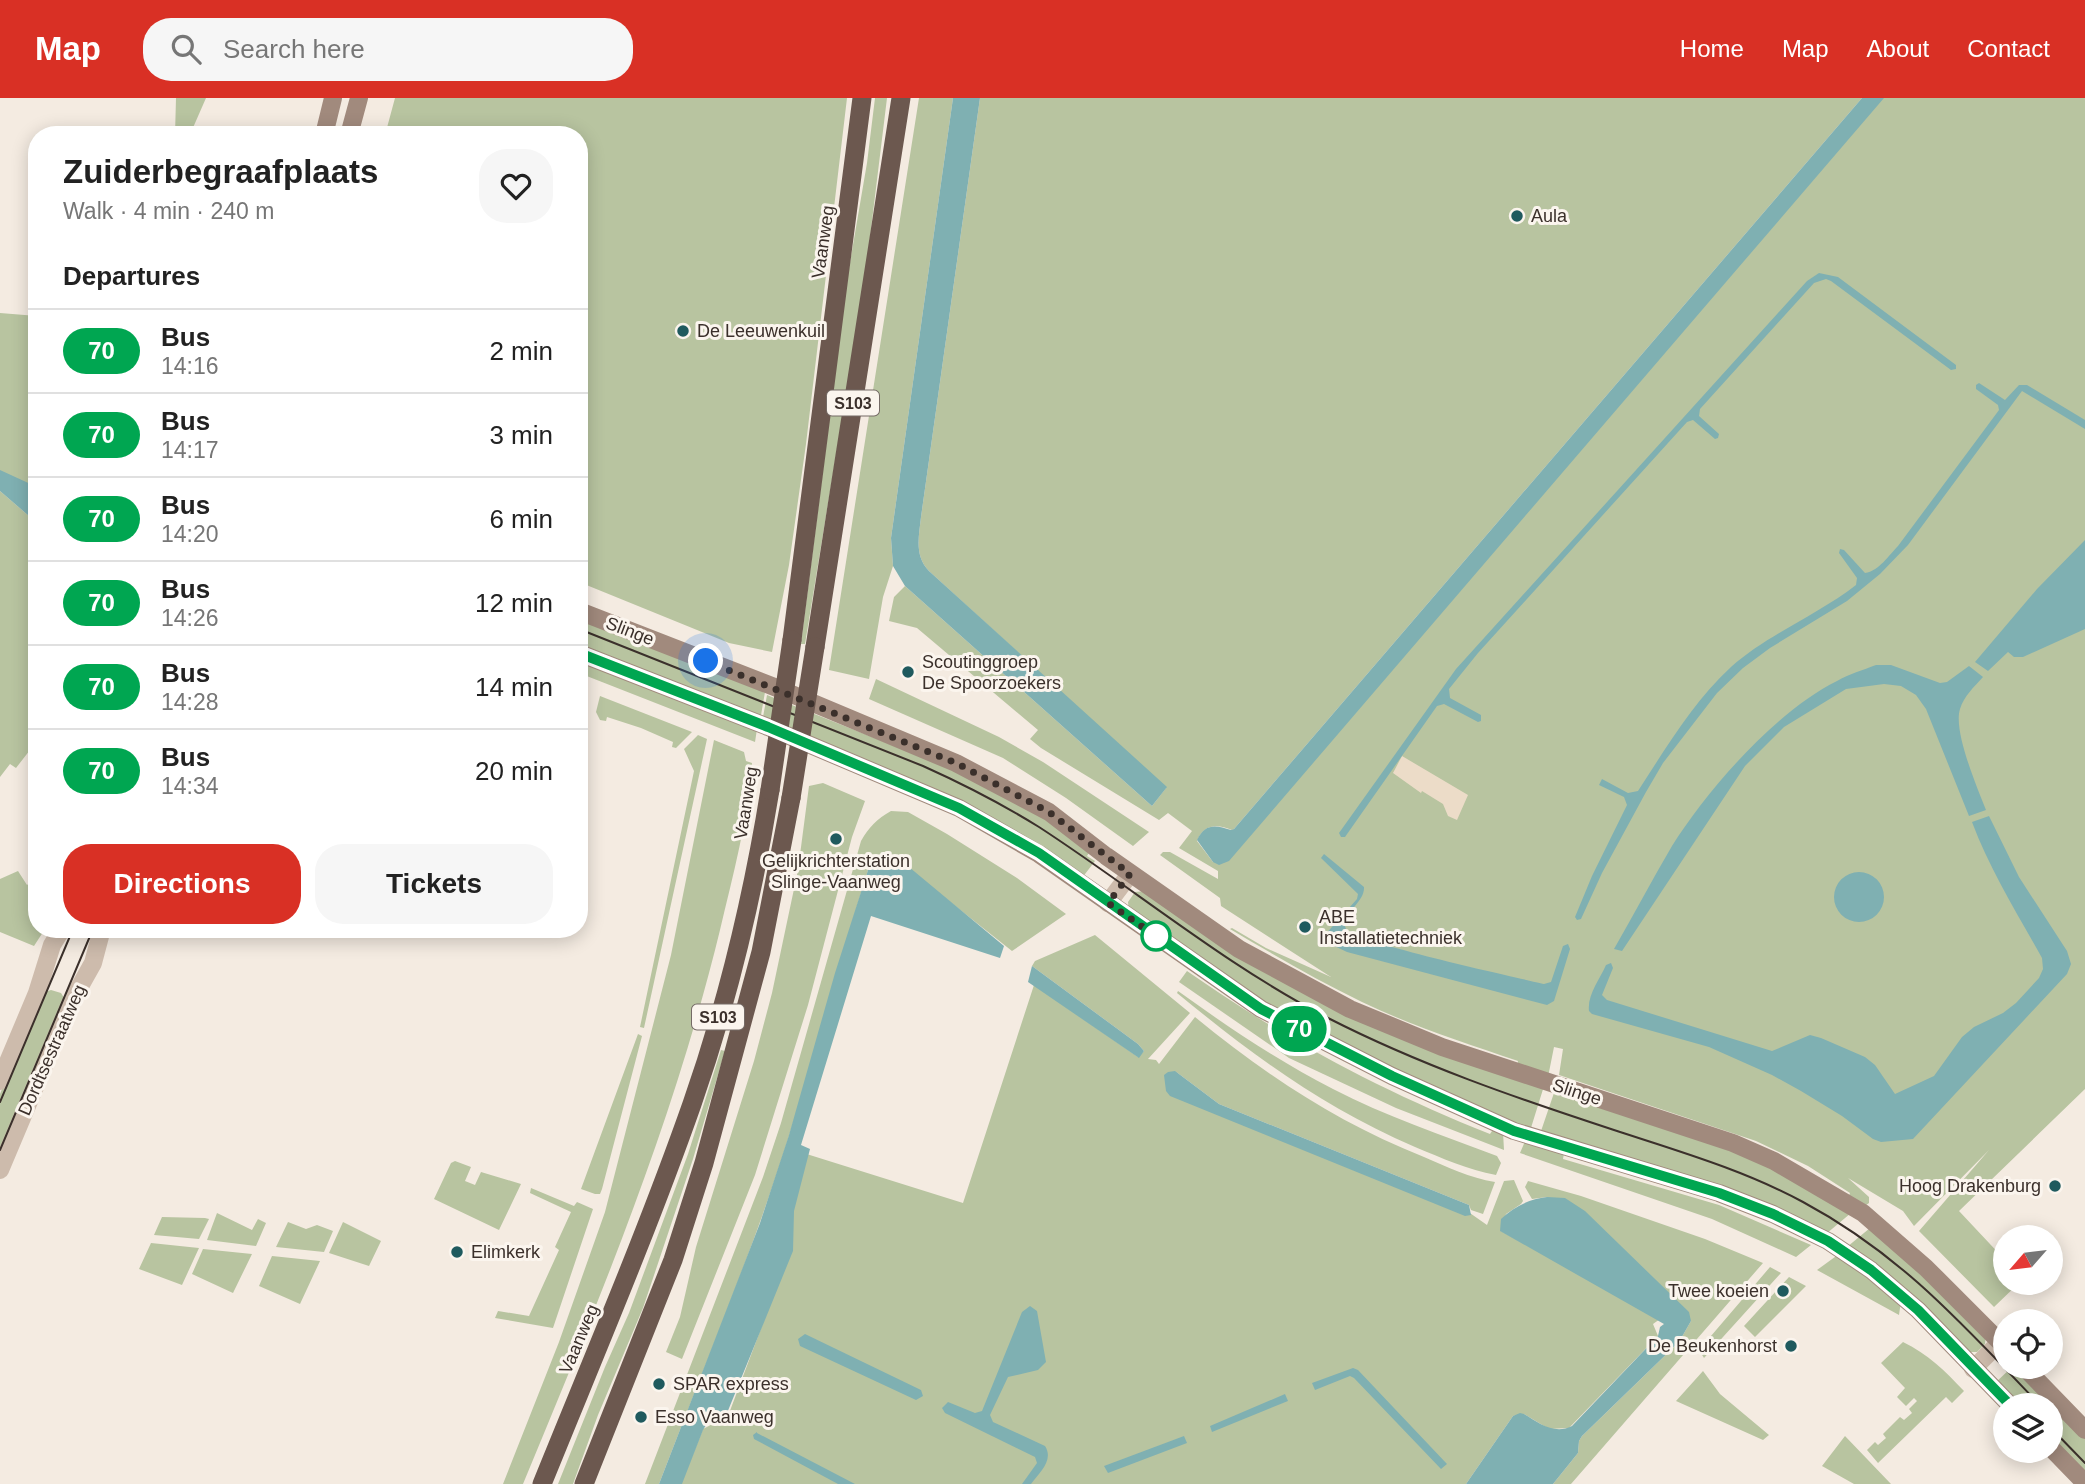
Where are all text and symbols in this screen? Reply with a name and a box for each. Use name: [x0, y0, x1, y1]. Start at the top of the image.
search box: [143, 18, 633, 81]
text: Map: [35, 30, 101, 67]
icon: search: [167, 30, 205, 68]
text: Search here: [223, 34, 365, 64]
text: Home: [1680, 35, 1744, 62]
text: Map: [1782, 35, 1829, 62]
text: About: [1867, 35, 1929, 62]
text: Contact: [1967, 35, 2050, 62]
button: heart: [479, 149, 553, 223]
text: Zuiderbegraafplaats: [63, 153, 378, 190]
text: Walk · 4 min · 240 m: [63, 198, 274, 224]
street label: Vaanweg: [808, 204, 838, 280]
place label: Aula: [1531, 206, 1568, 226]
marker: Aula: [1509, 208, 1525, 224]
text: Departures: [63, 261, 200, 291]
place label: De Leeuwenkuil: [697, 321, 825, 341]
text: Bus: [161, 322, 210, 352]
marker: De Leeuwenkuil: [675, 323, 691, 339]
text: 2 min: [489, 336, 553, 366]
text: 70: [88, 337, 115, 364]
text: 14:16: [161, 353, 219, 379]
road number: S103: [827, 390, 879, 416]
text: Bus: [161, 406, 210, 436]
text: 3 min: [489, 420, 553, 450]
text: 70: [88, 421, 115, 448]
text: 14:17: [161, 437, 219, 463]
text: Bus: [161, 490, 210, 520]
text: 6 min: [489, 504, 553, 534]
text: 70: [88, 505, 115, 532]
text: 14:20: [161, 521, 219, 547]
text: Bus: [161, 574, 210, 604]
text: 12 min: [475, 588, 553, 618]
text: 70: [88, 589, 115, 616]
text: 14:26: [161, 605, 219, 631]
street label: Slinge: [603, 613, 657, 649]
your location: [688, 643, 723, 678]
place label: Scoutinggroep De Spoorzoekers: [922, 652, 1061, 693]
text: Bus: [161, 658, 210, 688]
marker: Scoutinggroep De Spoorzoekers: [900, 664, 916, 680]
text: 14 min: [475, 672, 553, 702]
text: 70: [88, 673, 115, 700]
text: 14:28: [161, 689, 219, 715]
text: Bus: [161, 742, 210, 772]
text: 20 min: [475, 756, 553, 786]
text: 70: [88, 757, 115, 784]
street label: Vaanweg: [730, 765, 762, 841]
text: 14:34: [161, 773, 219, 799]
marker: Gelijkrichterstation Slinge-Vaanweg: [828, 831, 844, 847]
button: Directions: [63, 844, 301, 924]
button: Tickets: [315, 844, 553, 924]
place label: Gelijkrichterstation Slinge-Vaanweg: [762, 851, 910, 892]
place label: ABE Installatietechniek: [1319, 907, 1463, 948]
marker: ABE Installatietechniek: [1297, 919, 1313, 935]
unlabelled marker: [1141, 921, 1171, 951]
street label: Dordtsestraatweg: [14, 981, 90, 1119]
road number: S103: [692, 1004, 744, 1029]
line badge: 70: [1268, 1006, 1330, 1052]
text: 70: [1286, 1015, 1312, 1042]
street label: Slinge: [1550, 1075, 1604, 1109]
place label: Hoog Drakenburg: [1899, 1176, 2041, 1196]
marker: Hoog Drakenburg: [2047, 1178, 2063, 1194]
north arrow: [1993, 1225, 2063, 1295]
map controls: [1993, 1225, 2063, 1463]
place label: Elimkerk: [471, 1242, 541, 1262]
marker: Elimkerk: [449, 1244, 465, 1260]
place label: Twee koeien: [1668, 1281, 1769, 1301]
marker: Twee koeien: [1775, 1283, 1791, 1299]
street label: Vaanweg: [555, 1301, 603, 1377]
button: locate: [1993, 1309, 2063, 1379]
place label: De Beukenhorst: [1648, 1336, 1777, 1356]
marker: De Beukenhorst: [1783, 1338, 1799, 1354]
place label: SPAR express: [673, 1374, 789, 1394]
marker: SPAR express: [651, 1376, 667, 1392]
button: layers: [1993, 1393, 2063, 1463]
place label: Esso Vaanweg: [655, 1407, 774, 1427]
marker: Esso Vaanweg: [633, 1409, 649, 1425]

